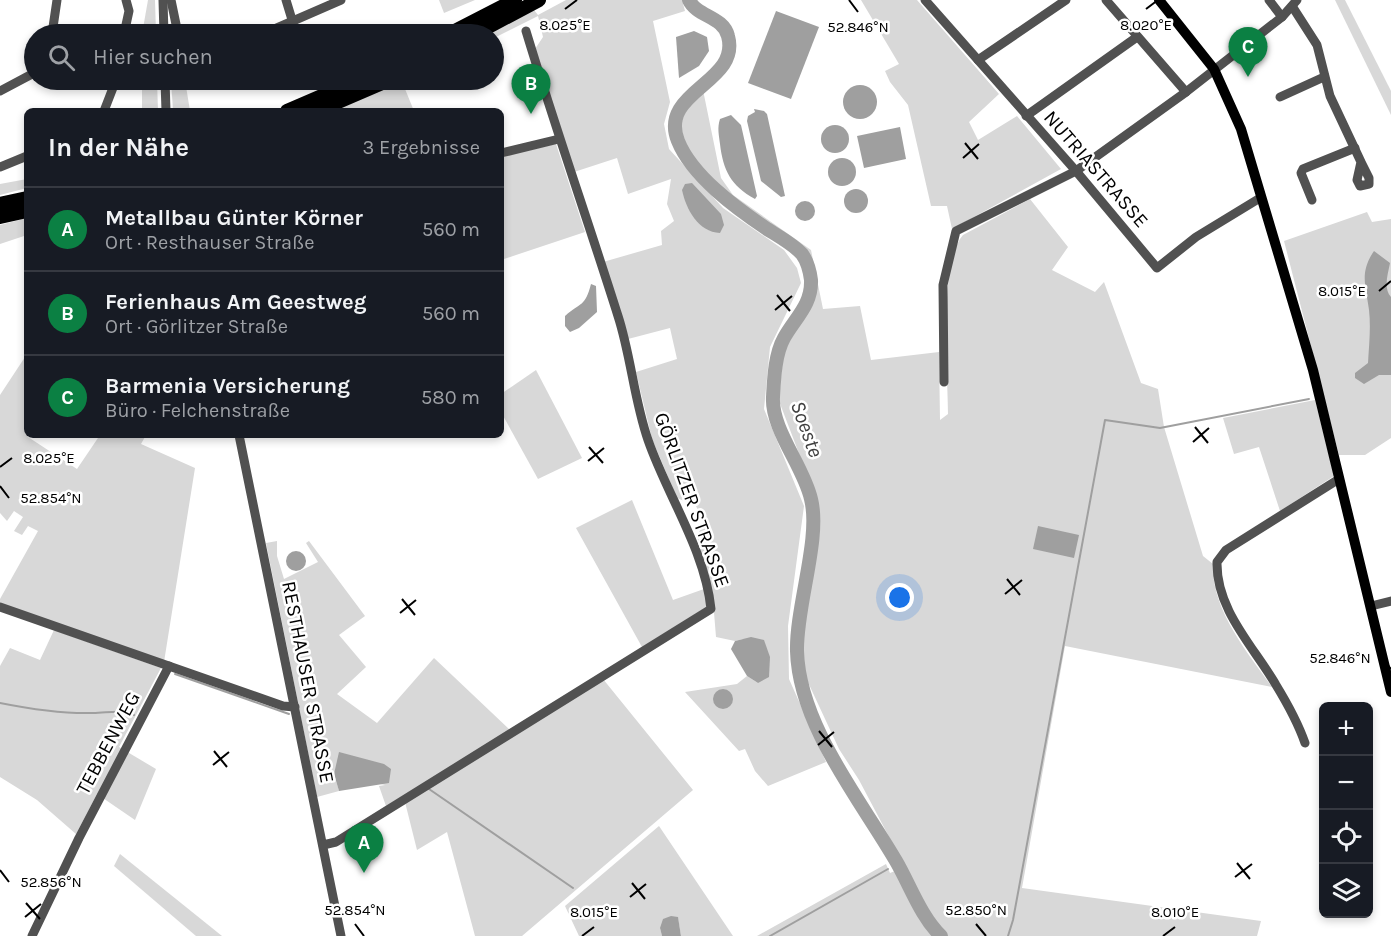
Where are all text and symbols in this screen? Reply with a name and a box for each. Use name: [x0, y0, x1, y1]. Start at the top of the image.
text: 8.025°E: [539, 16, 591, 34]
text: 8.020°E: [1120, 16, 1172, 34]
text: 52.846°N: [827, 18, 889, 36]
search box: [24, 24, 504, 90]
pin: C: [1228, 28, 1268, 77]
icon: search: [45, 41, 78, 74]
text: Hier suchen: [93, 44, 213, 70]
pin: B: [512, 64, 550, 114]
street label: NUTRIASTRASSE: [1039, 106, 1153, 232]
text: In der Nähe: [48, 132, 189, 163]
text: 3 Ergebnisse: [363, 136, 480, 159]
text: Metallbau Günter Körner: [105, 205, 363, 231]
text: A: [61, 218, 74, 241]
text: 560 m: [422, 218, 480, 241]
text: Ort · Resthauser Straße: [105, 231, 315, 254]
text: 8.015°E: [1318, 282, 1366, 300]
text: Ferienhaus Am Geestweg: [105, 289, 367, 315]
text: B: [61, 302, 74, 325]
text: 560 m: [422, 302, 480, 325]
text: Ort · Görlitzer Straße: [105, 315, 288, 338]
text: Barmenia Versicherung: [105, 373, 350, 399]
text: C: [61, 386, 74, 409]
text: 580 m: [421, 386, 480, 409]
water label: Soeste: [786, 398, 828, 461]
text: Büro · Felchenstraße: [105, 399, 290, 422]
street label: GÖRLITZER STRASSE: [650, 409, 734, 591]
text: 8.025°E: [23, 449, 75, 467]
text: 52.854°N: [20, 489, 82, 507]
street label: RESTHAUSER STRASSE: [277, 579, 339, 785]
your location: [885, 583, 914, 612]
text: 52.846°N: [1309, 649, 1371, 667]
street label: TEBBENWEG: [71, 688, 145, 798]
map controls: [1319, 702, 1373, 918]
button: +: [1319, 702, 1373, 756]
button: −: [1319, 756, 1373, 810]
button: locate: [1319, 810, 1373, 864]
pin: A: [344, 824, 384, 873]
button: layers: [1319, 864, 1373, 918]
text: 52.856°N: [20, 873, 82, 891]
text: 52.854°N: [324, 901, 386, 919]
text: 52.850°N: [945, 901, 1007, 919]
text: 8.015°E: [570, 903, 618, 921]
text: 8.010°E: [1151, 903, 1199, 921]

